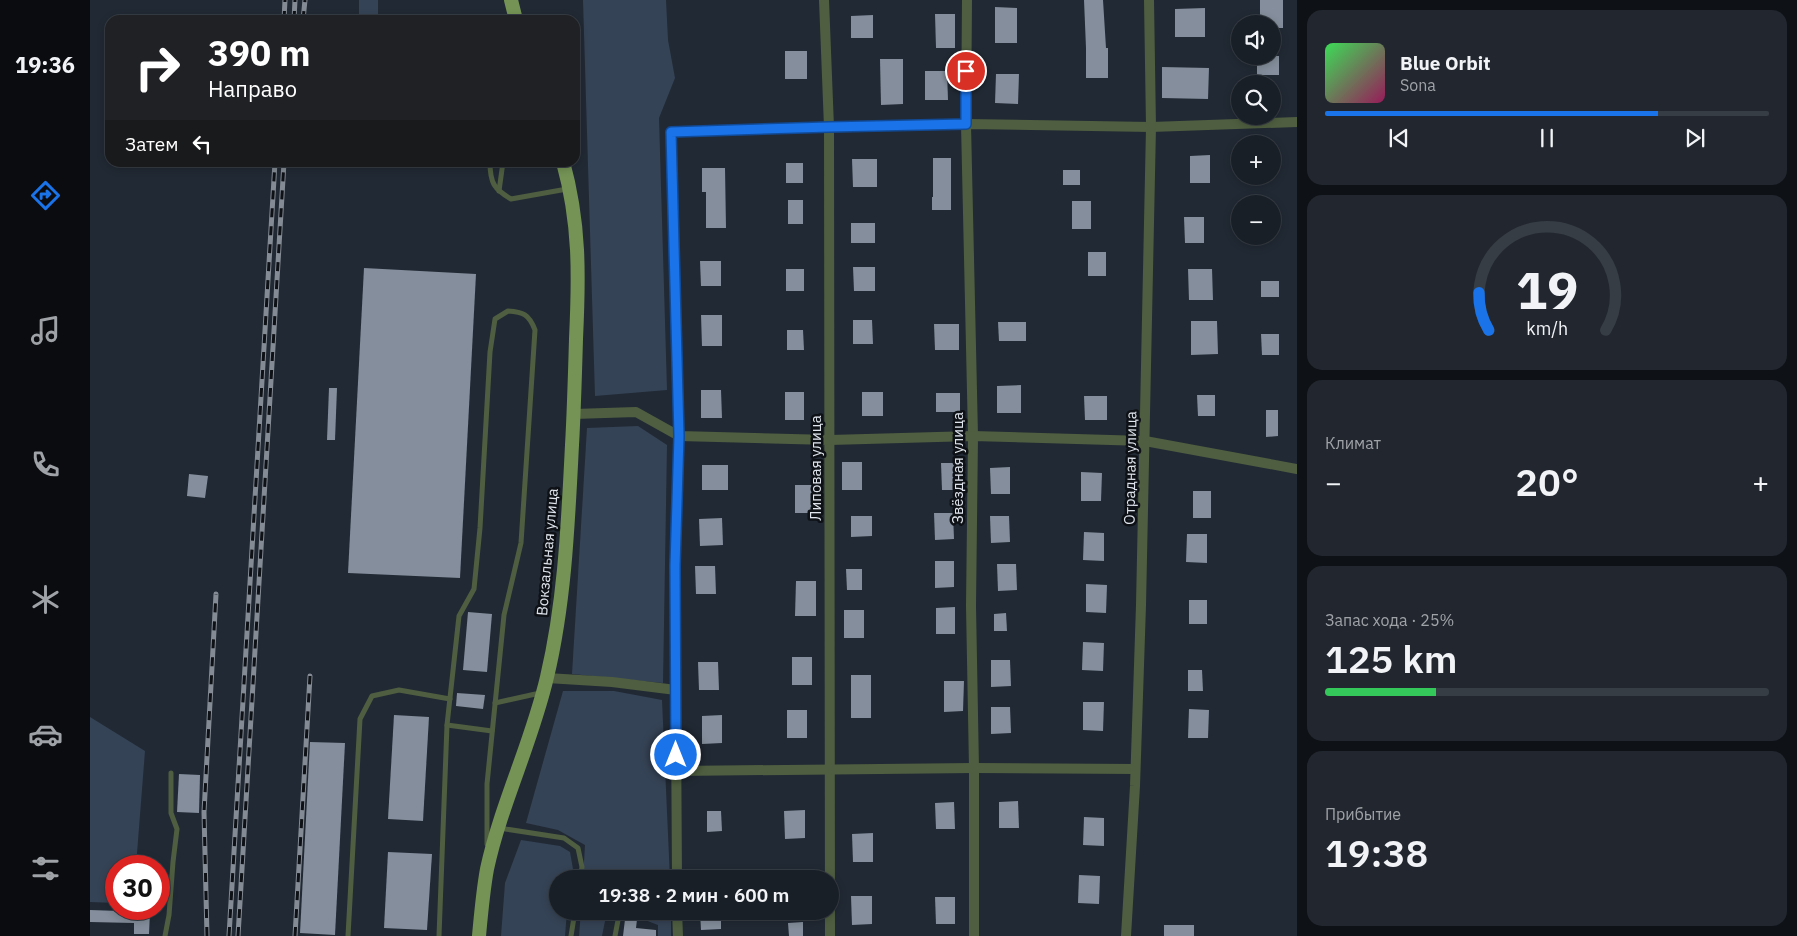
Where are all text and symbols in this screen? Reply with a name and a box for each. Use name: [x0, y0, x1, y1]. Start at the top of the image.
map controls: [1231, 15, 1281, 245]
button: sound: [1231, 15, 1281, 65]
text: 390 m: [208, 30, 311, 76]
icon: right: [125, 35, 190, 100]
text: 19:36: [15, 50, 75, 79]
pin: [945, 50, 987, 92]
text: Blue Orbit: [1400, 51, 1490, 75]
icon: arrive: [952, 57, 980, 85]
text: Направо: [208, 74, 297, 103]
button: search: [1231, 75, 1281, 125]
text: Sona: [1400, 75, 1436, 95]
icon: previous: [1385, 124, 1413, 152]
icon: pause: [1533, 124, 1561, 152]
icon: next: [1681, 124, 1709, 152]
icon: left: [188, 130, 216, 158]
text: Затем: [125, 132, 178, 156]
button: +: [1231, 135, 1281, 185]
icon: directions: [28, 178, 63, 213]
button: −: [1231, 195, 1281, 245]
text: 19: [1516, 256, 1578, 323]
icon: music: [28, 313, 63, 348]
text: km/h: [1526, 317, 1568, 340]
street label: Отрадная улица: [1120, 411, 1140, 525]
street label: Звёздная улица: [948, 412, 967, 524]
street label: Липовая улица: [806, 415, 825, 521]
text: Климат: [1325, 433, 1381, 453]
icon: phone: [28, 447, 63, 482]
text: 20°: [1515, 457, 1579, 506]
text: −: [1325, 464, 1342, 501]
text: +: [1752, 464, 1769, 501]
street label: Вокзальная улица: [532, 487, 562, 617]
icon: climate: [28, 582, 63, 617]
text: Запас хода · 25%: [1325, 610, 1454, 630]
text: 125 km: [1325, 634, 1457, 683]
icon: car: [28, 717, 63, 752]
position arrow: [649, 728, 701, 780]
text: Прибытие: [1325, 804, 1401, 824]
text: 19:38: [1325, 828, 1428, 877]
icon: filters: [28, 851, 63, 886]
speed limit sign: 30: [105, 855, 170, 920]
text: 19:38 · 2 мин · 600 m: [599, 883, 789, 907]

